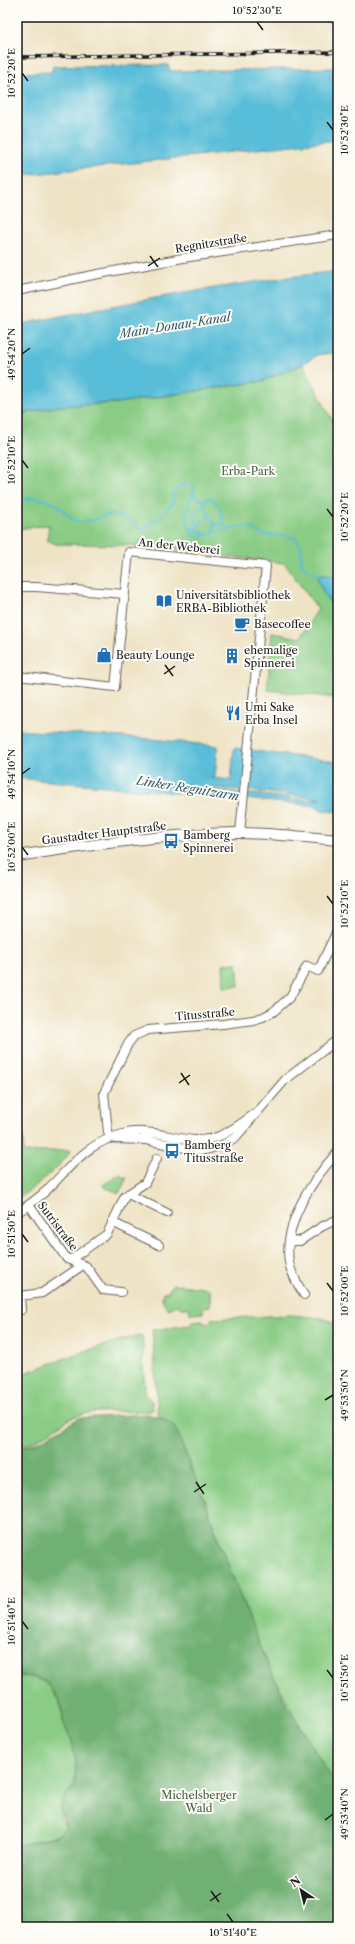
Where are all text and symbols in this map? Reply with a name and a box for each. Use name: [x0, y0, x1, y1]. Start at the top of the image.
text: 10°52'30"E: [232, 4, 282, 17]
text: 10°52'20"E: [5, 48, 18, 98]
text: 10°52'30"E: [338, 105, 351, 155]
street label: Regnitzstraße: [174, 230, 248, 256]
water label: Main-Donau-Kanal: [116, 309, 233, 341]
text: 49°54'20"N: [5, 328, 18, 380]
text: 10°52'10"E: [5, 436, 18, 484]
park label: Erba-Park: [221, 464, 275, 478]
text: 10°52'20"E: [338, 492, 351, 542]
street label: An der Weberei: [137, 535, 221, 557]
place label: Universitätsbibliothek ERBA-Bibliothek: [176, 588, 291, 615]
library icon: Universitätsbibliothek ERBA-Bibliothek: [155, 592, 173, 610]
cafe icon: Basecoffee: [233, 615, 251, 633]
place label: Basecoffee: [254, 617, 311, 631]
place label: ehemalige Spinnerei: [244, 643, 298, 670]
shop icon: Beauty Lounge: [95, 646, 113, 664]
building icon: ehemalige Spinnerei: [223, 647, 241, 665]
place label: Beauty Lounge: [116, 648, 195, 662]
place label: Umi Sake Erba Insel: [245, 700, 298, 727]
restaurant icon: Umi Sake Erba Insel: [224, 704, 242, 722]
text: 49°54'10"N: [5, 749, 18, 799]
water label: Linker Regnitzarm: [135, 772, 240, 804]
street label: Gaustadter Hauptstraße: [41, 818, 167, 848]
text: 10°52'00"E: [5, 822, 18, 872]
place label: Bamberg Spinnerei: [183, 828, 234, 855]
bus stop icon: Bamberg Spinnerei: [162, 832, 180, 850]
text: 10°52'10"E: [338, 880, 351, 928]
street label: Titusstraße: [175, 1004, 235, 1024]
place label: Bamberg Titusstraße: [184, 1138, 244, 1165]
bus stop icon: Bamberg Titusstraße: [163, 1142, 181, 1160]
street label: Sutristraße: [35, 1199, 81, 1253]
text: 10°51'50"E: [5, 1210, 18, 1258]
text: 10°52'00"E: [338, 1266, 351, 1316]
text: 49°53'50"N: [338, 1369, 351, 1421]
text: 10°51'40"E: [5, 1597, 18, 1645]
text: 10°51'50"E: [338, 1654, 351, 1702]
park label: Michelsberger Wald: [161, 1788, 237, 1815]
text: 49°53'40"N: [338, 1788, 351, 1840]
north arrow: [281, 1870, 321, 1910]
text: N: [287, 1873, 304, 1890]
text: 10°51'40"E: [209, 1926, 257, 1939]

